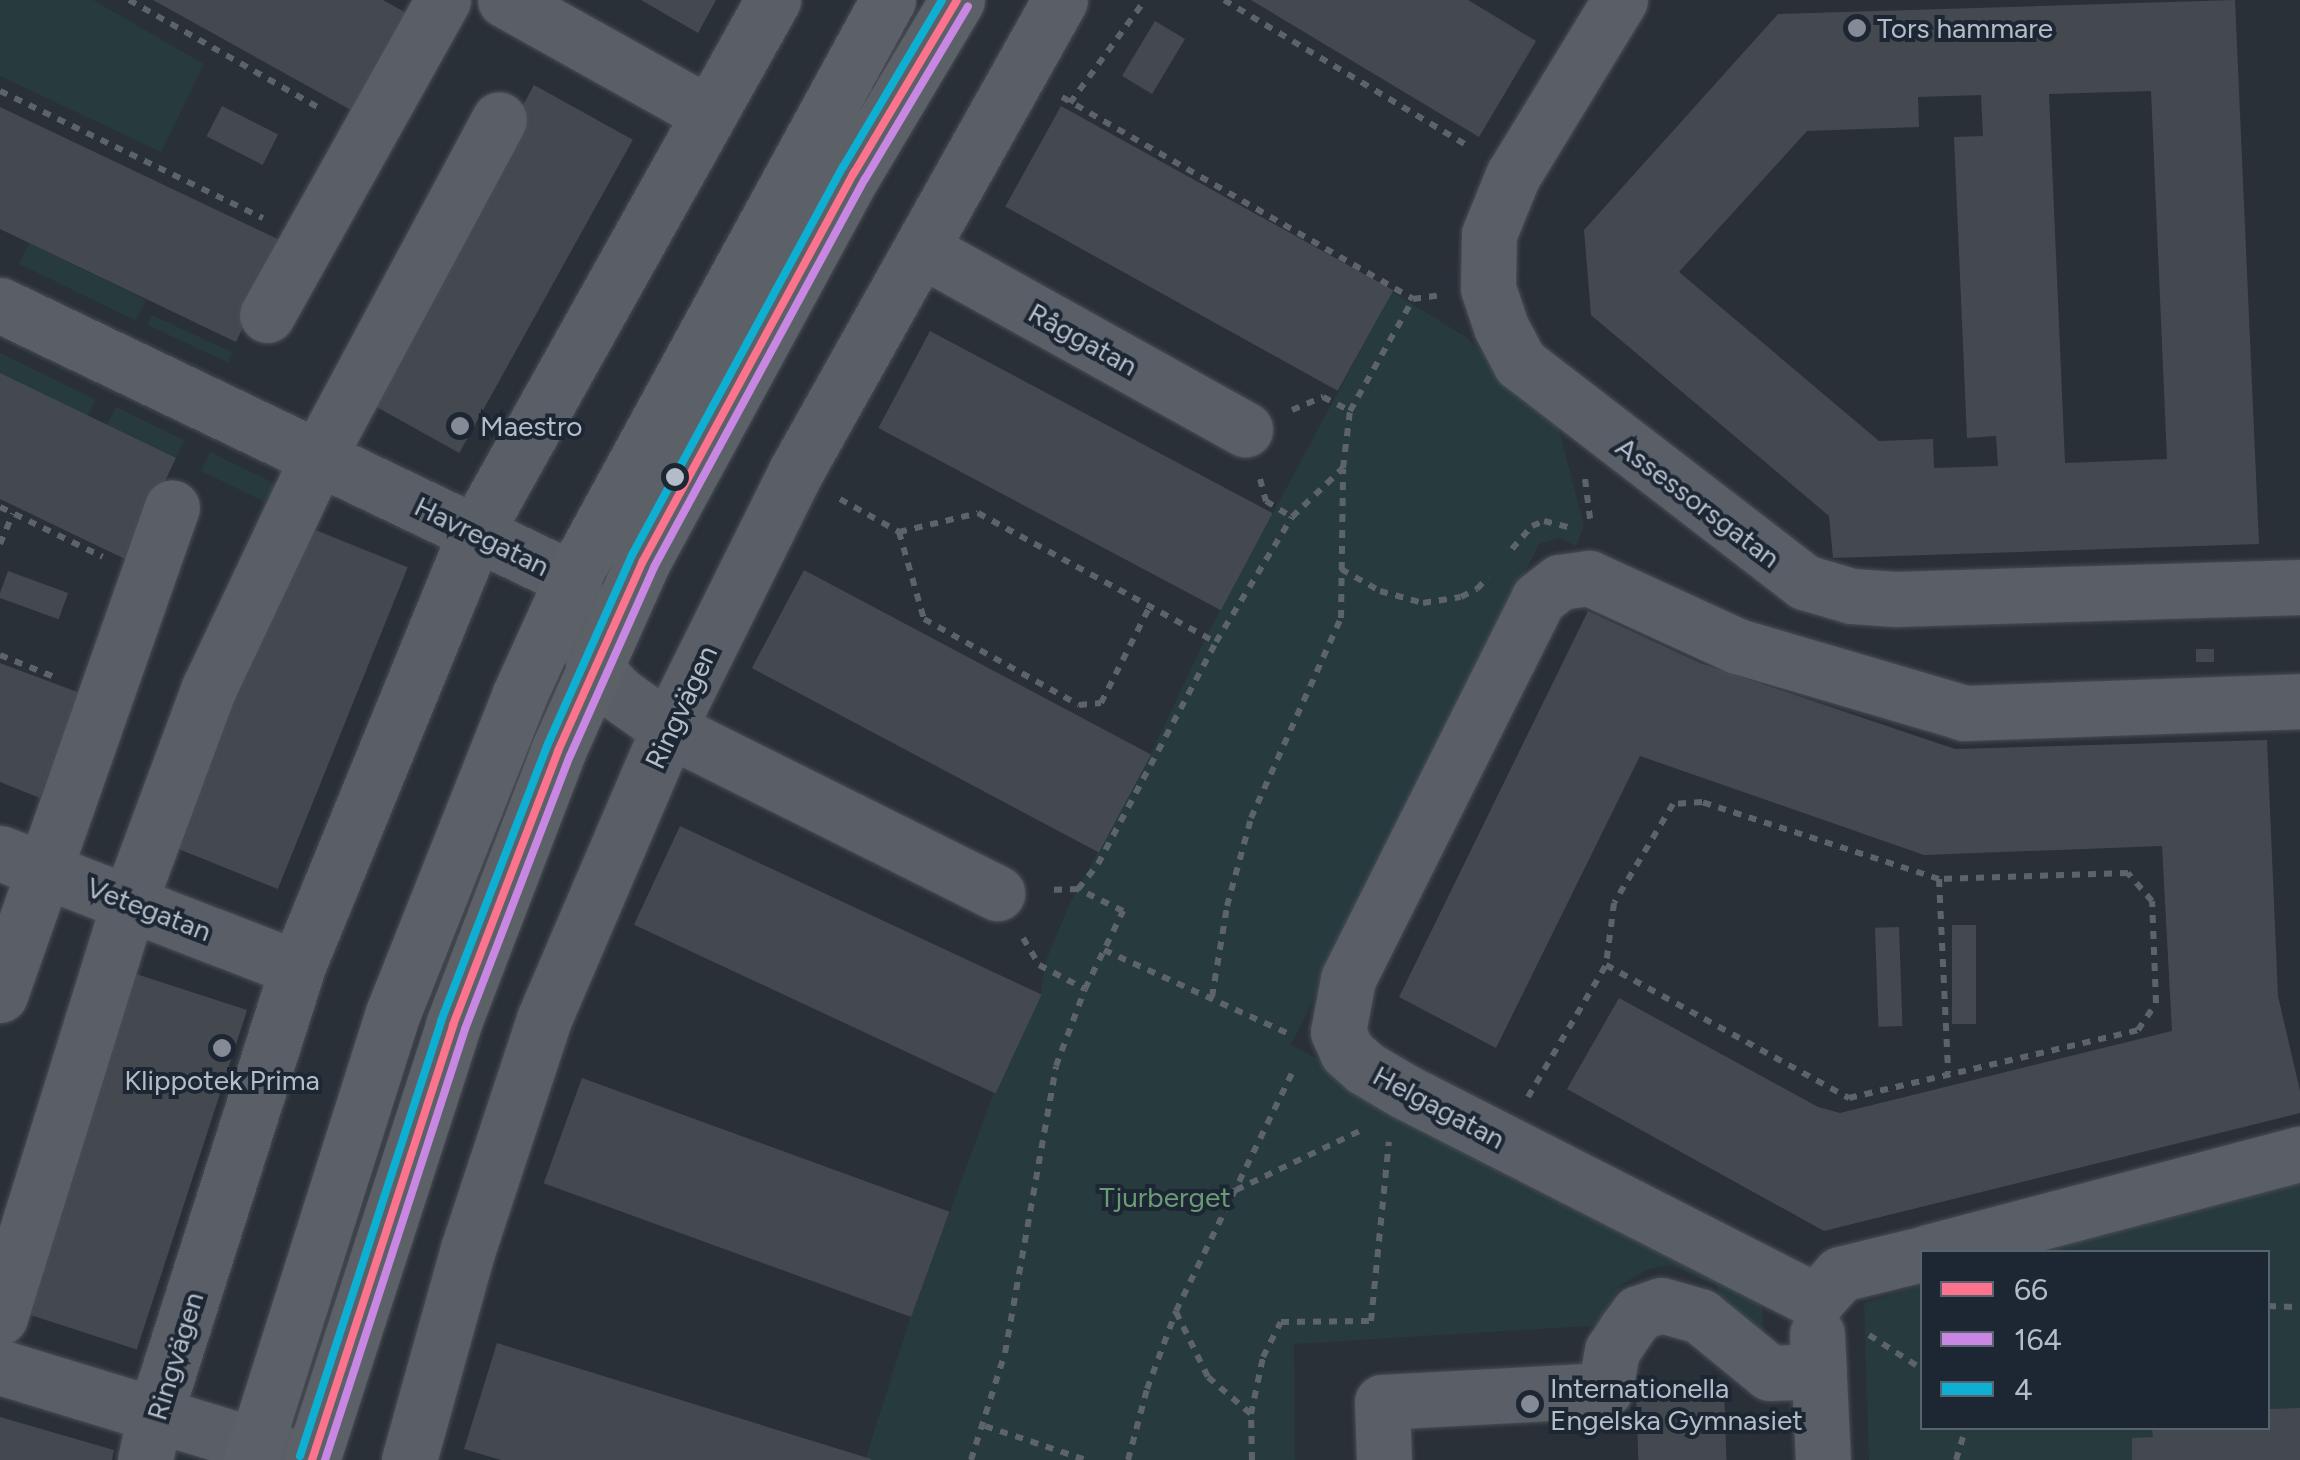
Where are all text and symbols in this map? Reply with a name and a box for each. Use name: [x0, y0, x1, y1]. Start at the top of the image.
place label: Tors hammare: [1877, 11, 2053, 45]
marker: Tors hammare: [1846, 17, 1868, 39]
street label: Råggatan: [1023, 295, 1143, 383]
place label: Maestro: [480, 409, 583, 443]
marker: Maestro: [449, 415, 471, 437]
street label: Assessorsgatan: [1610, 430, 1786, 574]
unlabelled marker: [665, 467, 685, 487]
street label: Havregatan: [409, 489, 555, 583]
street label: Ringvägen: [638, 640, 724, 774]
street label: Vetegatan: [82, 870, 216, 948]
marker: Klippotek Prima: [211, 1037, 233, 1059]
street label: Helgagatan: [1367, 1058, 1511, 1156]
place label: Klippotek Prima: [124, 1063, 320, 1097]
park label: Tjurberget: [1099, 1180, 1231, 1214]
legend: [1920, 1250, 2270, 1430]
text: 66: [2014, 1271, 2048, 1308]
street label: Ringvägen: [140, 1288, 210, 1424]
text: 164: [2014, 1321, 2062, 1358]
place label: Internationella Engelska Gymnasiet: [1550, 1371, 1803, 1437]
text: 4: [2014, 1371, 2033, 1408]
marker: Internationella Engelska Gymnasiet: [1519, 1393, 1541, 1415]

